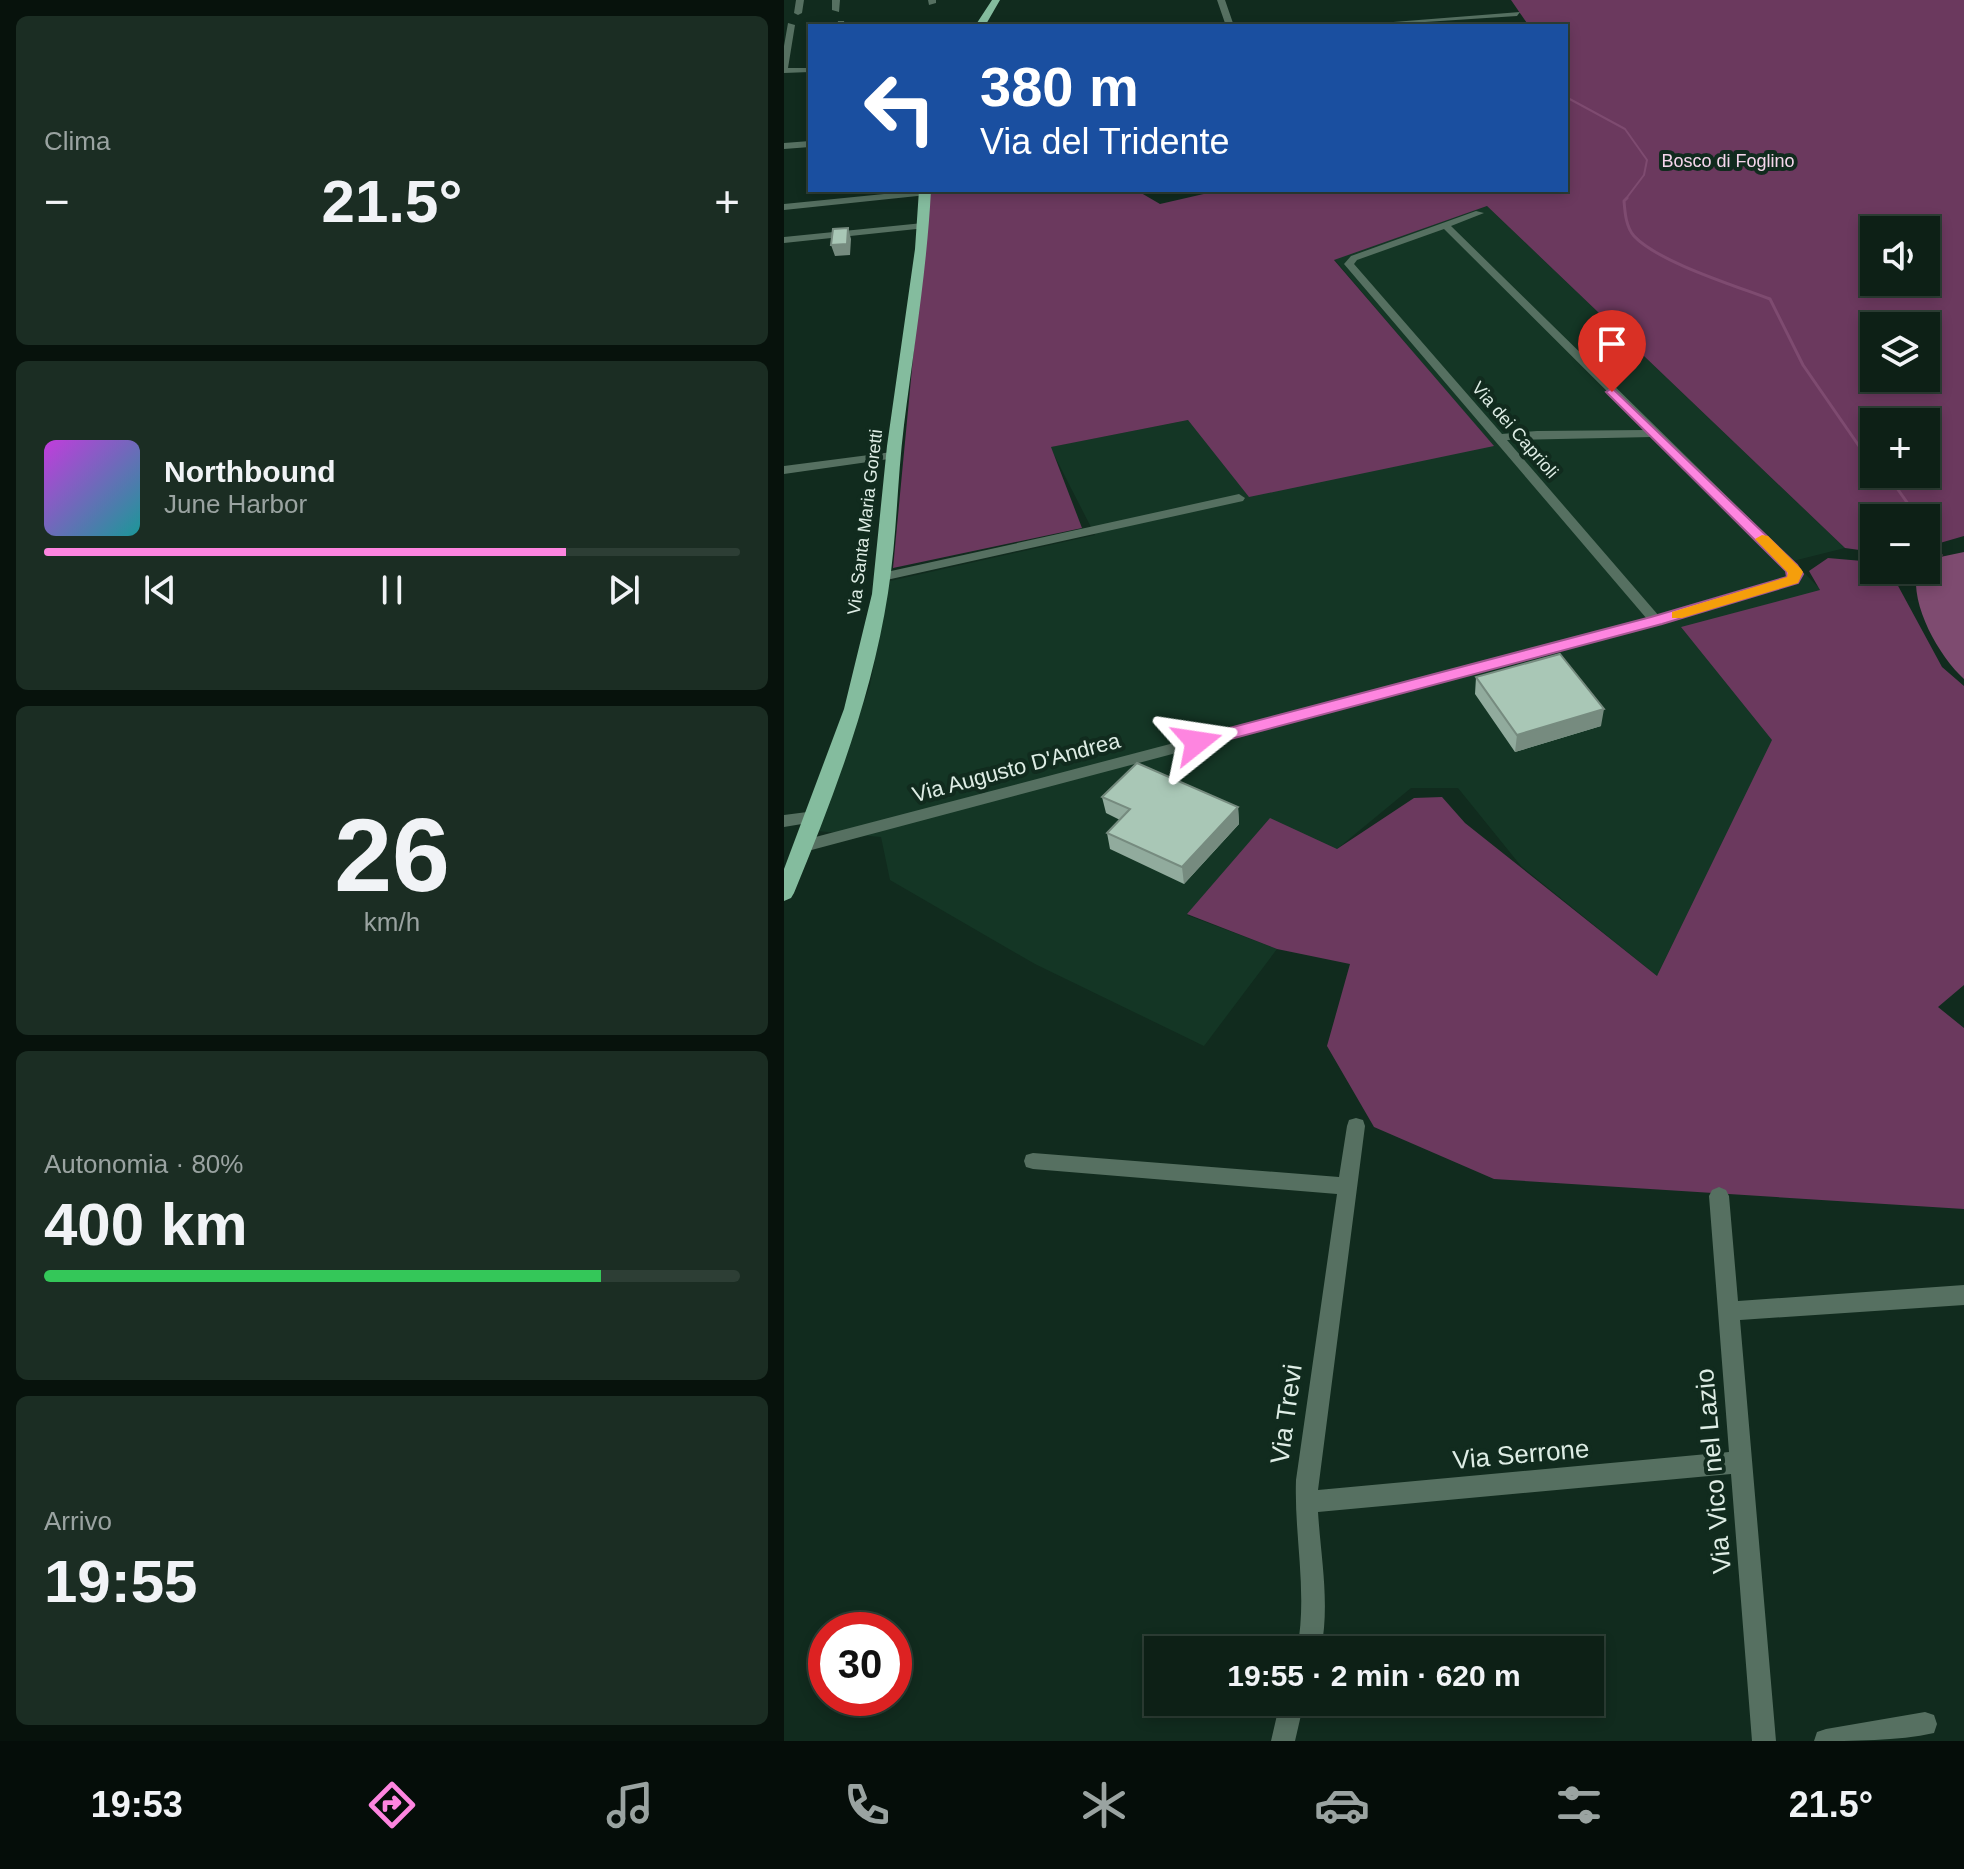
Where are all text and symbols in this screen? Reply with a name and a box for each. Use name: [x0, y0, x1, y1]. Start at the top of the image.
text: 380 m: [980, 55, 1139, 118]
icon: left: [848, 56, 952, 160]
text: Via del Tridente: [980, 121, 1230, 162]
text: Clima: [44, 126, 110, 156]
park label: Bosco di Foglino: [1661, 151, 1795, 171]
text: 21.5°: [322, 168, 462, 235]
text: −: [44, 177, 70, 226]
text: +: [714, 177, 740, 226]
map controls: [1860, 216, 1940, 584]
button: sound: [1860, 216, 1940, 296]
pin: [1578, 310, 1646, 392]
button: layers: [1860, 312, 1940, 392]
icon: arrive: [1590, 322, 1634, 366]
street label: Via dei Caprioli: [1468, 378, 1562, 482]
button: +: [1860, 408, 1940, 488]
street label: Via Santa Maria Goretti: [844, 428, 886, 616]
text: Northbound: [164, 455, 336, 488]
text: June Harbor: [164, 489, 307, 519]
button: −: [1860, 504, 1940, 584]
icon: previous: [138, 568, 182, 612]
icon: pause: [370, 568, 414, 612]
icon: next: [602, 568, 646, 612]
position arrow: [1155, 700, 1239, 784]
street label: Via Augusto D'Andrea: [909, 727, 1124, 807]
text: 26: [334, 797, 450, 913]
text: km/h: [364, 907, 420, 937]
text: Autonomia · 80%: [44, 1149, 243, 1179]
text: 400 km: [44, 1191, 248, 1258]
street label: Via Trevi: [1264, 1362, 1308, 1466]
street label: Via Vico nel Lazio: [1689, 1367, 1737, 1575]
street label: Via Serrone: [1452, 1433, 1590, 1475]
text: Arrivo: [44, 1506, 112, 1536]
text: 19:55: [44, 1548, 197, 1615]
speed limit sign: 30: [808, 1612, 912, 1716]
text: 19:55 · 2 min · 620 m: [1227, 1659, 1521, 1692]
icon: directions: [364, 1777, 420, 1833]
icon: music: [602, 1777, 658, 1833]
icon: phone: [839, 1777, 895, 1833]
icon: climate: [1076, 1777, 1132, 1833]
icon: car: [1314, 1777, 1370, 1833]
icon: filters: [1551, 1777, 1607, 1833]
text: 19:53: [91, 1784, 183, 1825]
text: 21.5°: [1789, 1784, 1873, 1825]

